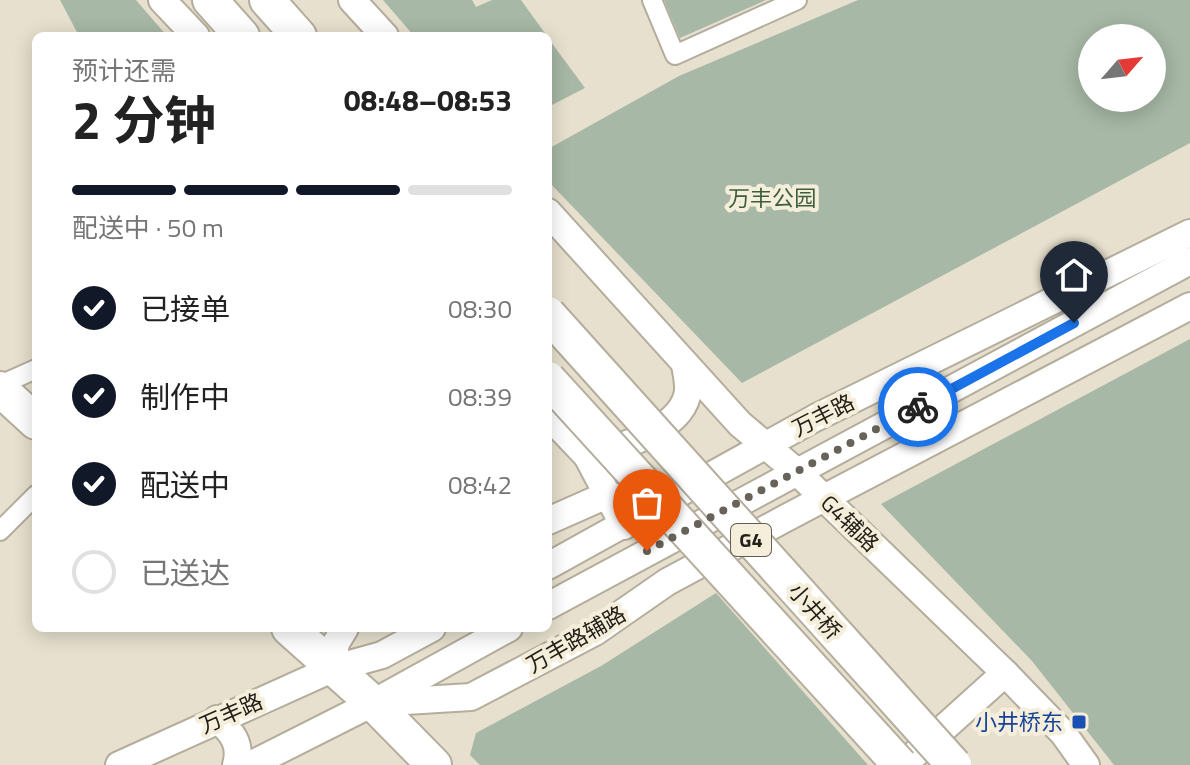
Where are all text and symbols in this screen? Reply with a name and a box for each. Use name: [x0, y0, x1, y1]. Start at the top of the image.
north arrow: [1078, 24, 1166, 112]
map controls: [1078, 24, 1166, 112]
text: 预计还需: [72, 51, 176, 90]
text: 08:48–08:53: [344, 77, 512, 123]
text: 2 分钟: [72, 80, 217, 159]
park label: 万丰公园: [728, 181, 816, 215]
text: 配送中 · 50 m: [72, 208, 224, 247]
pin: [1040, 241, 1108, 323]
icon: home: [1052, 253, 1096, 297]
icon: check: [72, 286, 116, 330]
text: 已接单: [140, 286, 230, 332]
text: 08:30: [448, 289, 512, 328]
courier: [878, 367, 958, 447]
icon: check: [72, 374, 116, 418]
text: 制作中: [140, 374, 230, 420]
text: 08:39: [448, 377, 512, 416]
street label: 万丰路: [786, 385, 860, 445]
icon: bike: [896, 385, 940, 429]
icon: check: [72, 462, 116, 506]
text: 配送中: [140, 462, 230, 508]
text: 08:42: [448, 465, 512, 504]
pin: [613, 469, 681, 551]
icon: bag: [625, 481, 669, 525]
street label: G4辅路: [813, 487, 887, 559]
road number: G4: [731, 524, 771, 556]
text: 已送达: [140, 550, 230, 596]
street label: 小井桥: [780, 575, 850, 647]
street label: 万丰路辅路: [520, 597, 632, 681]
street label: 万丰路: [194, 684, 268, 742]
place label: 小井桥东: [975, 705, 1063, 739]
marker: 小井桥东: [1070, 713, 1088, 731]

